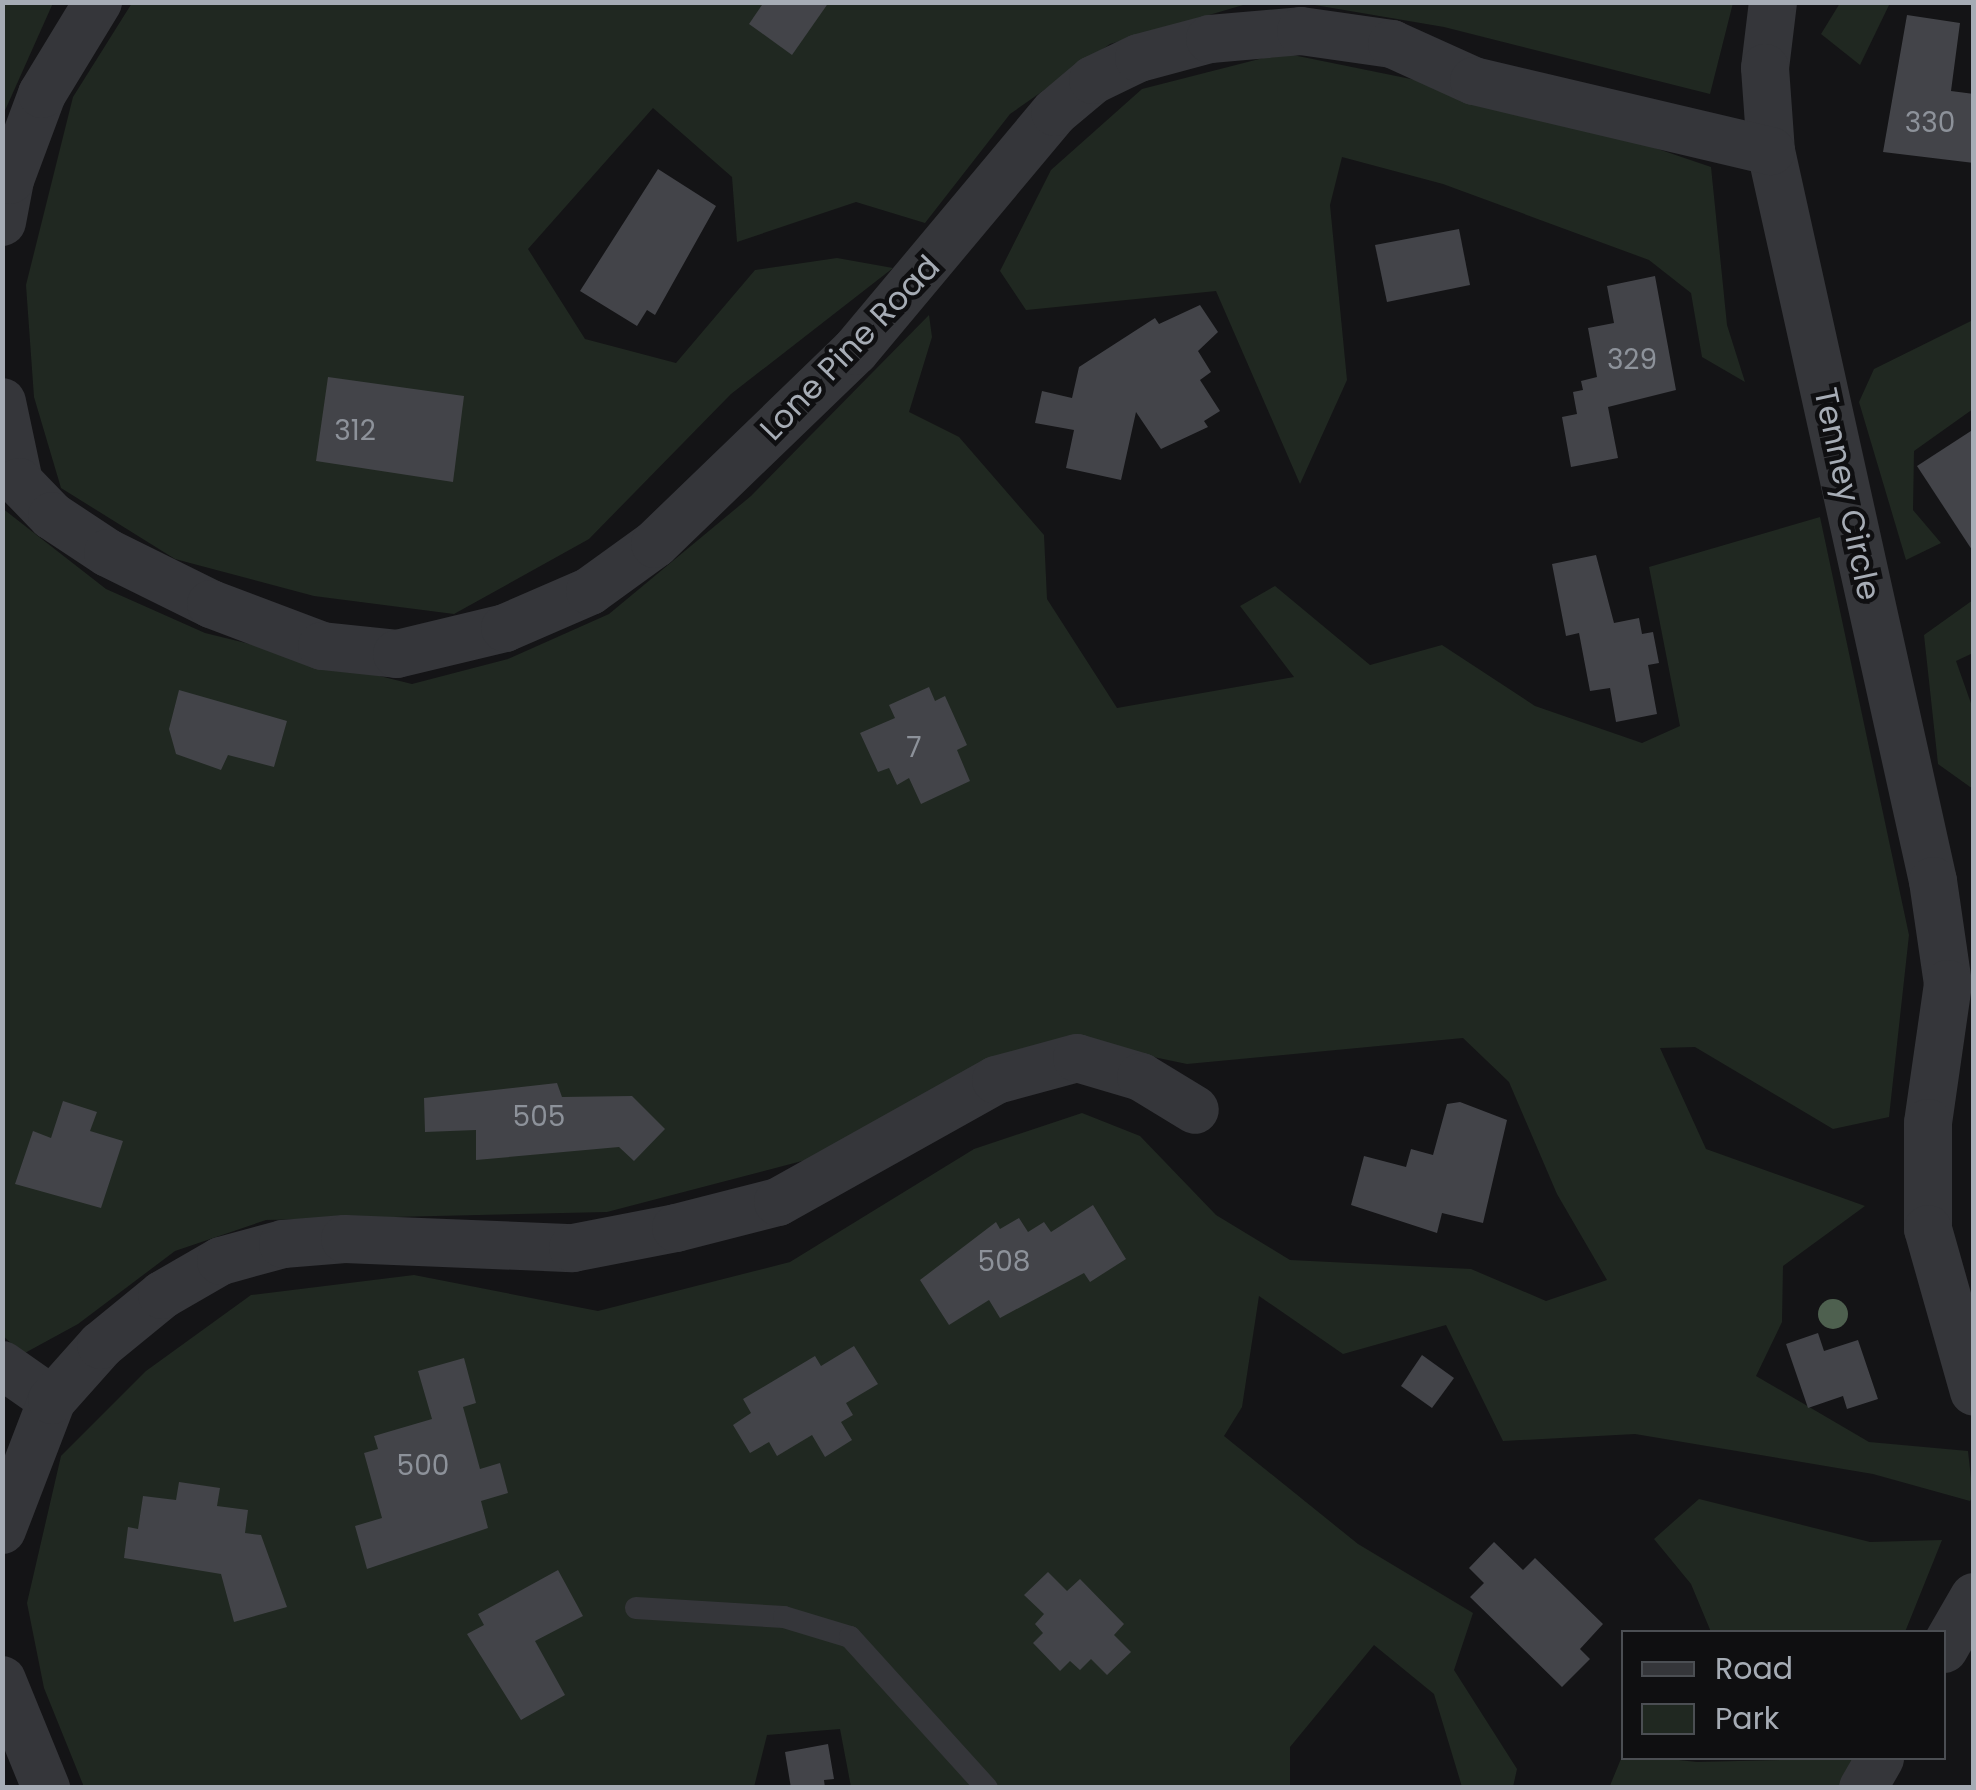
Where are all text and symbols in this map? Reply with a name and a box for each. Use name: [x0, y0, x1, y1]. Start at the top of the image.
house number: 330: [1905, 106, 1955, 140]
street label: Lone Pine Road: [752, 248, 948, 448]
house number: 329: [1607, 343, 1657, 377]
street label: Tenney Circle: [1806, 384, 1888, 604]
house number: 312: [334, 414, 376, 448]
house number: 7: [906, 731, 922, 765]
house number: 505: [513, 1100, 565, 1134]
house number: 508: [978, 1245, 1030, 1279]
house number: 500: [397, 1449, 449, 1483]
legend: [1621, 1630, 1946, 1760]
text: Road: [1715, 1647, 1793, 1690]
text: Park: [1715, 1697, 1779, 1740]

